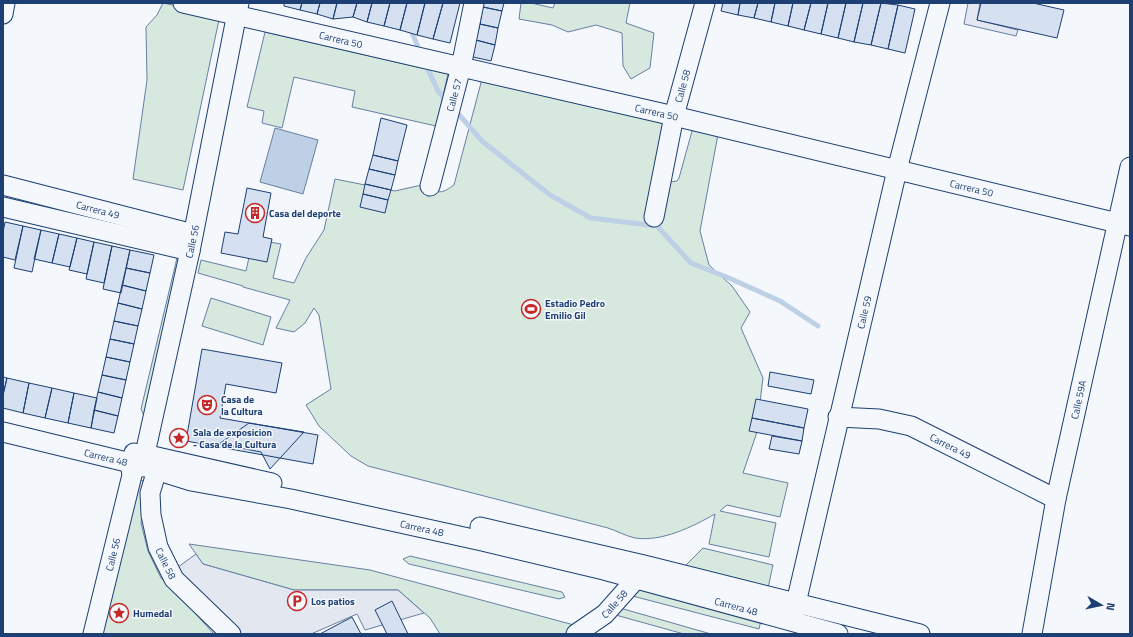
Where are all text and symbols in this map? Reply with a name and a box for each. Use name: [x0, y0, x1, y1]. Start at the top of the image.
street label: Carrera 50: [318, 28, 364, 52]
street label: Calle 58: [671, 68, 694, 104]
street label: Calle 57: [443, 77, 466, 113]
street label: Carrera 50: [633, 100, 680, 125]
street label: Carrera 50: [948, 176, 995, 201]
street label: Carrera 49: [74, 197, 121, 223]
building icon: Casa del deporte: [244, 202, 266, 224]
place label: Casa del deporte: [269, 206, 341, 221]
street label: Calle 56: [182, 223, 203, 260]
street label: Calle 59: [853, 294, 876, 330]
place label: Estadio Pedro Emilio Gil: [545, 296, 605, 323]
sports icon: Estadio Pedro Emilio Gil: [520, 298, 542, 320]
street label: Calle 59A: [1067, 379, 1090, 421]
place label: Casa de la Cultura: [221, 392, 263, 419]
theatre icon: Casa de la Cultura: [196, 394, 218, 416]
place label: Sala de exposicion - Casa de la Cultura: [193, 425, 276, 452]
place icon: Sala de exposicion - Casa de la Cultura: [168, 427, 190, 449]
street label: Carrera 49: [927, 430, 974, 463]
street label: Carrera 48: [83, 445, 130, 470]
street label: Carrera 48: [399, 516, 445, 540]
street label: Calle 56: [102, 536, 124, 573]
street label: Calle 58: [151, 545, 180, 582]
north arrow: [1081, 585, 1121, 625]
street label: Calle 58: [599, 586, 632, 622]
parking icon: Los patios: [286, 590, 308, 612]
place label: Los patios: [311, 594, 355, 609]
street label: Carrera 48: [713, 594, 760, 620]
place icon: Humedal: [108, 602, 130, 624]
text: N: [1102, 602, 1119, 612]
place label: Humedal: [133, 606, 172, 621]

